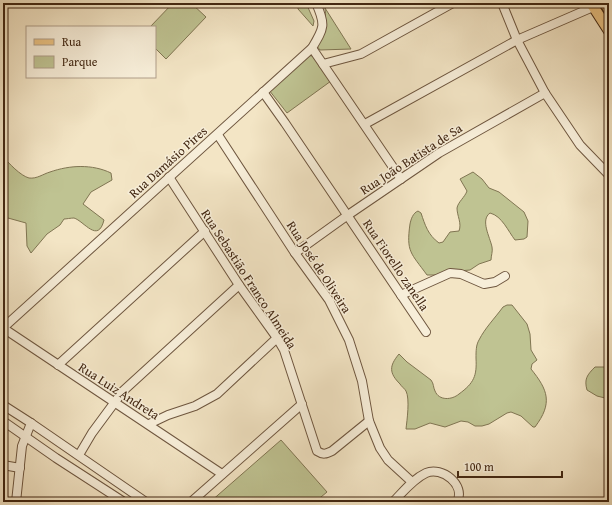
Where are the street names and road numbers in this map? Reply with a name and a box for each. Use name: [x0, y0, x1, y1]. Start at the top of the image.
street label: Rua João Batista de Sa: [356, 118, 467, 199]
street label: Rua Damásio Pires: [125, 122, 211, 202]
street label: Rua Sebastião Franco Almeida: [197, 205, 302, 353]
street label: Rua Fiorello zanella: [358, 215, 434, 315]
street label: Rua José de Oliveira: [282, 217, 357, 318]
street label: Rua Luiz Andreta: [75, 358, 164, 425]

